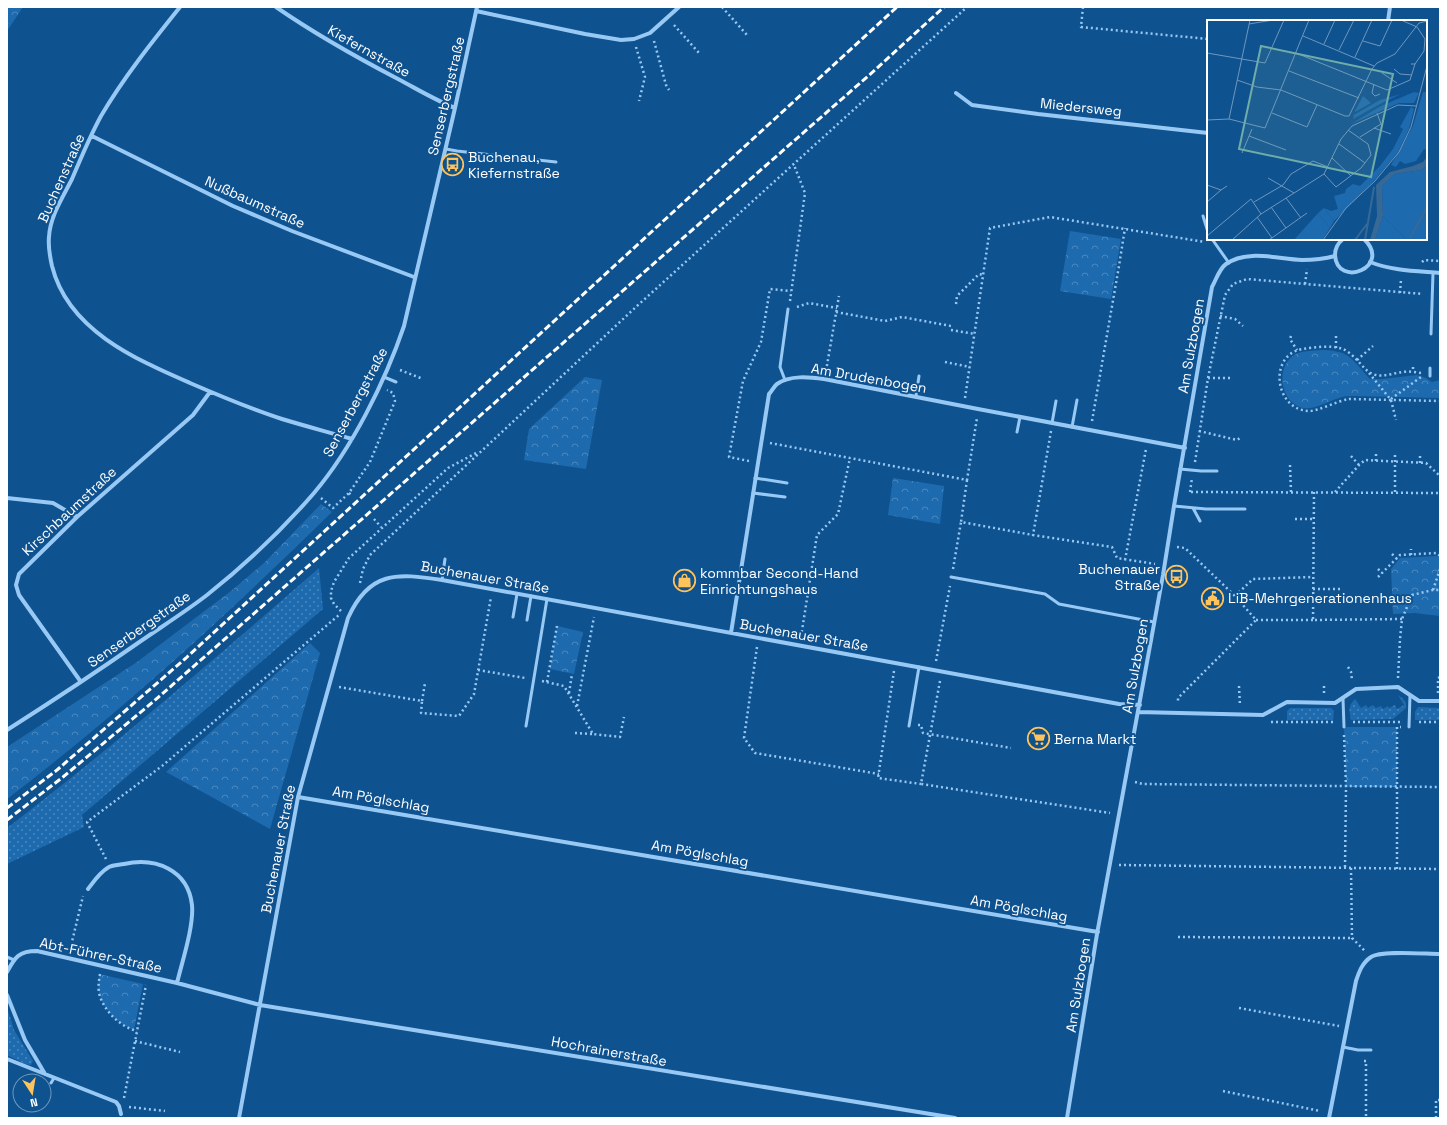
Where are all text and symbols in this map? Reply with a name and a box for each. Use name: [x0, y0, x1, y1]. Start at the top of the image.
inset map: [1207, 20, 1427, 240]
street label: Kiefernstraße: [324, 21, 414, 81]
street label: Senserbergstraße: [424, 35, 468, 157]
street label: Miedersweg: [1039, 94, 1123, 120]
street label: Buchenstraße: [33, 131, 89, 225]
place label: Buchenau, Kiefernstraße: [468, 148, 560, 182]
bus stop icon: Buchenau, Kiefernstraße: [440, 152, 466, 178]
street label: Nußbaumstraße: [202, 172, 308, 232]
street label: Am Sulzbogen: [1174, 297, 1208, 395]
street label: Senserbergstraße: [319, 344, 391, 460]
street label: Am Drudenbogen: [810, 359, 928, 397]
street label: Kirschbaumstraße: [18, 463, 120, 559]
street label: Buchenauer Straße: [419, 557, 551, 597]
place label: Buchenauer Straße: [1078, 560, 1160, 594]
place label: kommbar Second-Hand Einrichtungshaus: [700, 564, 859, 598]
bus stop icon: Buchenauer Straße: [1163, 564, 1189, 590]
shop icon: kommbar Second-Hand Einrichtungshaus: [671, 568, 697, 594]
public building icon: LiB-Mehrgenerationenhaus: [1200, 585, 1226, 611]
street label: Senserbergstraße: [84, 587, 194, 671]
place label: LiB-Mehrgenerationenhaus: [1228, 589, 1412, 607]
street label: Buchenauer Straße: [738, 615, 870, 655]
street label: Am Sulzbogen: [1118, 617, 1152, 715]
supermarket icon: Berna Markt: [1026, 726, 1052, 752]
place label: Berna Markt: [1054, 730, 1136, 748]
street label: Am Pöglschlag: [331, 782, 431, 816]
street label: Buchenauer Straße: [257, 783, 299, 915]
street label: Am Pöglschlag: [650, 836, 750, 870]
street label: Am Pöglschlag: [969, 891, 1069, 925]
street label: Abt-Führer-Straße: [38, 933, 164, 977]
street label: Am Sulzbogen: [1062, 936, 1094, 1034]
street label: Hochrainerstraße: [550, 1032, 668, 1070]
north arrow: [12, 1073, 52, 1113]
text: N: [29, 1095, 39, 1110]

